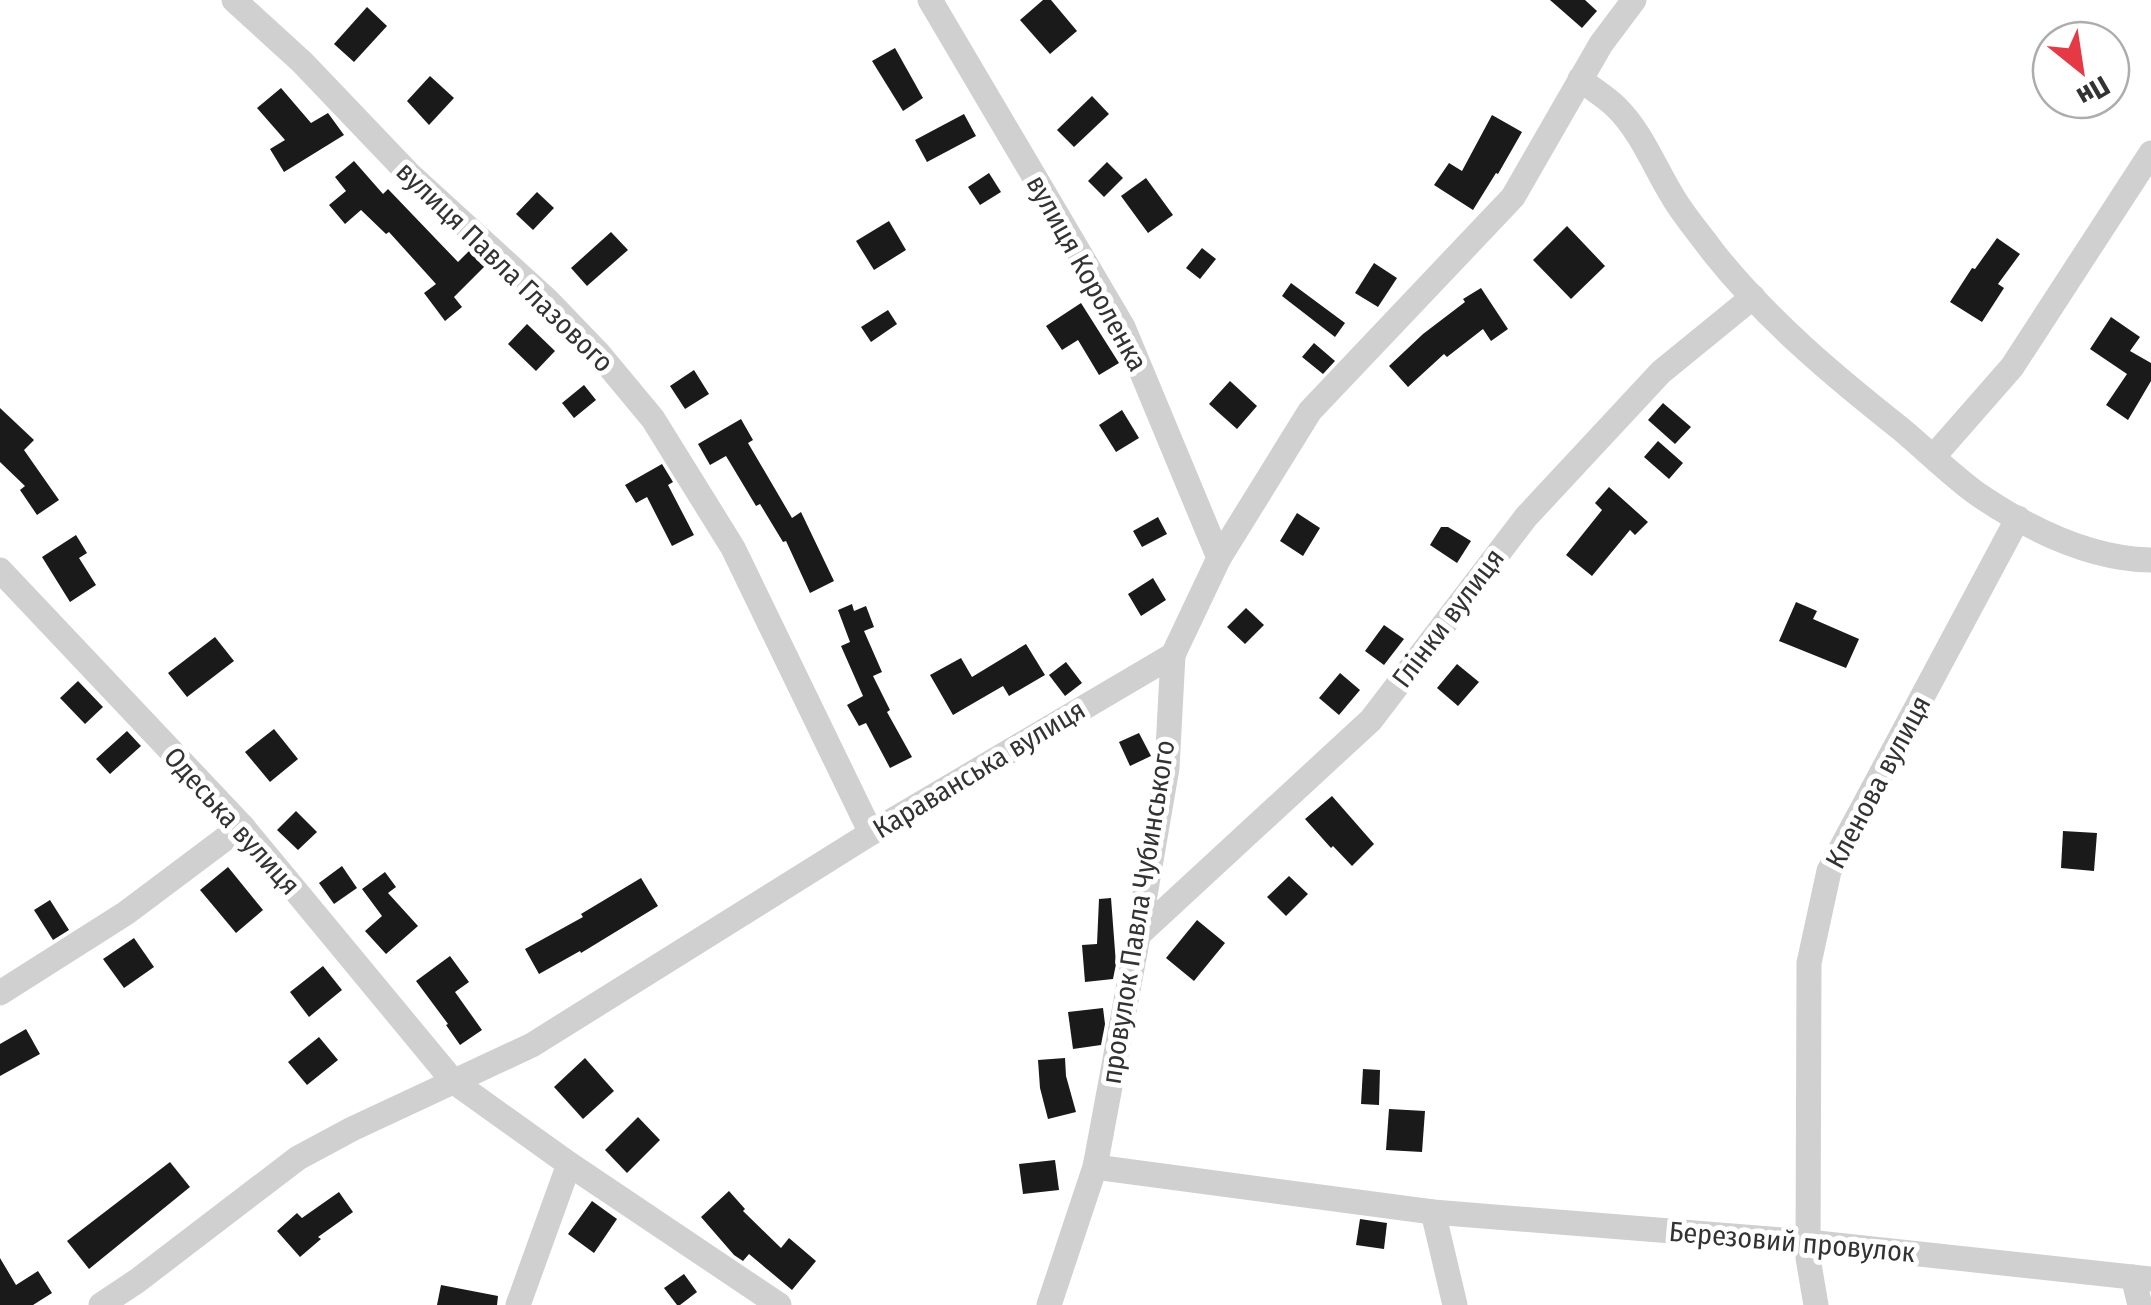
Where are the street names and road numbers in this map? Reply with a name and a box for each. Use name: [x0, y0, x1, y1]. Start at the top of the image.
street label: вулиця Павла Глазового: [390, 155, 620, 379]
street label: вулиця Короленка: [1020, 169, 1154, 377]
street label: Глінки вулиця: [1385, 542, 1511, 694]
street label: Кленова вулиця: [1819, 690, 1937, 874]
street label: Караванська вулиця: [867, 693, 1091, 845]
street label: провулок Павла Чубинського: [1094, 738, 1182, 1086]
street label: Одеська вулиця: [157, 740, 307, 902]
street label: Березовий провулок: [1668, 1215, 1916, 1269]

